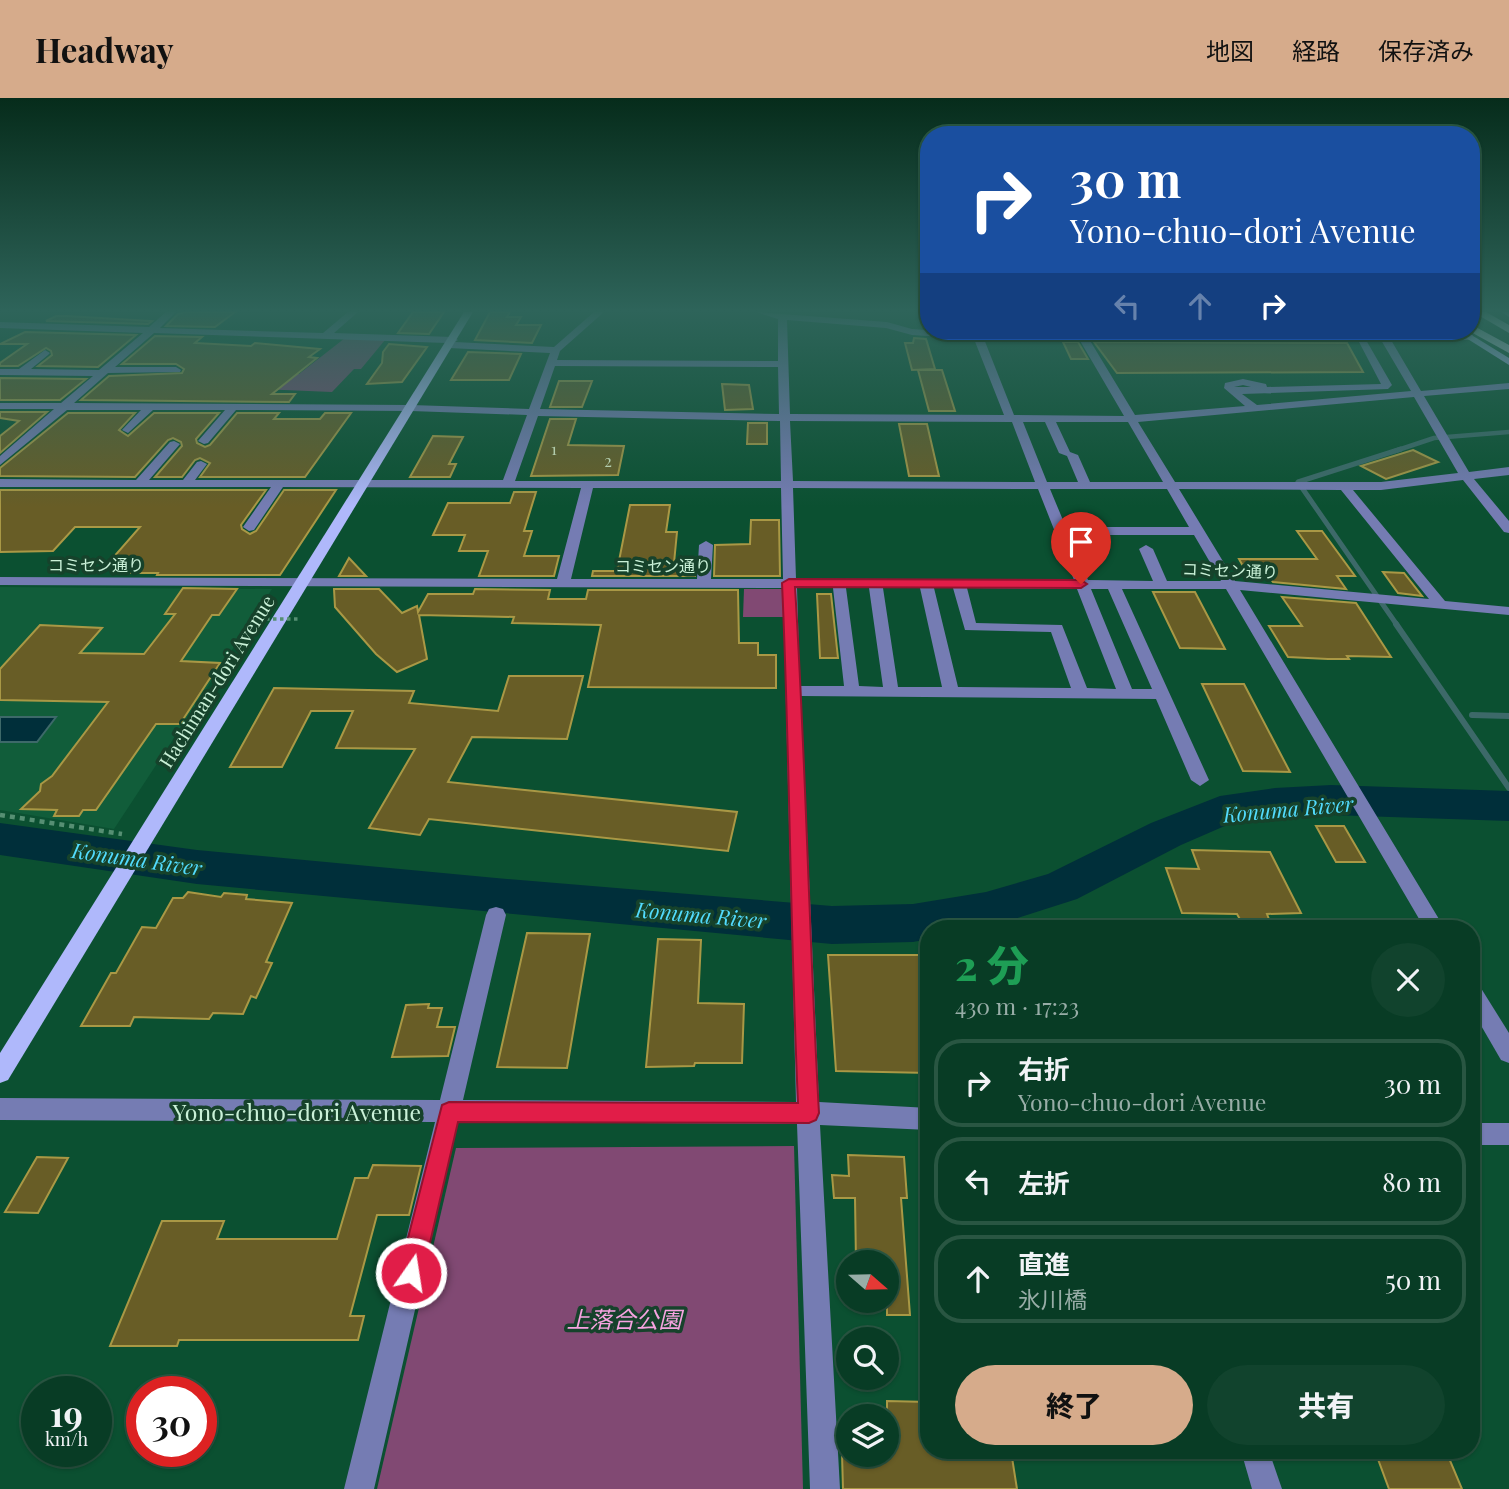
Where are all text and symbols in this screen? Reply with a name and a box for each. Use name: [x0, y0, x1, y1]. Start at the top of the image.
text: Headway: [35, 27, 174, 71]
text: 地図: [1206, 34, 1254, 66]
text: 経路: [1292, 34, 1340, 66]
text: 保存済み: [1378, 34, 1474, 66]
text: 30 m: [1070, 145, 1181, 210]
icon: right: [955, 154, 1046, 245]
text: Yono-chuo-dori Avenue: [1070, 208, 1416, 251]
icon: left: [1108, 287, 1146, 325]
icon: ahead: [1181, 287, 1219, 325]
icon: right: [1254, 287, 1292, 325]
house number: 1: [551, 438, 557, 459]
house number: 2: [604, 450, 612, 471]
pin: [1051, 512, 1111, 584]
icon: arrive: [1062, 523, 1100, 561]
street label: コミセン通り: [48, 554, 144, 575]
street label: コミセン通り: [615, 555, 711, 576]
street label: コミセン通り: [1182, 558, 1278, 582]
street label: Hachiman-dori Avenue: [152, 590, 280, 772]
water label: Konuma River: [1221, 788, 1355, 828]
water label: Konuma River: [69, 835, 205, 881]
water label: Konuma River: [634, 894, 768, 934]
text: 2 分: [955, 936, 1029, 992]
button: close: [1371, 943, 1445, 1017]
text: 430 m · 17:23: [955, 990, 1079, 1021]
text: 右折: [1018, 1051, 1070, 1086]
icon: right: [959, 1064, 997, 1102]
text: 30 m: [1384, 1066, 1441, 1101]
text: Yono-chuo-dori Avenue: [1018, 1086, 1266, 1117]
street label: Yono-chuo-dori Avenue: [172, 1096, 421, 1127]
icon: left: [959, 1162, 997, 1200]
text: 80 m: [1382, 1164, 1441, 1199]
text: 左折: [1018, 1165, 1070, 1200]
position arrow: [374, 1236, 448, 1310]
text: 直進: [1018, 1246, 1070, 1281]
north arrow: [836, 1250, 900, 1312]
map controls: [836, 1250, 899, 1467]
icon: ahead: [959, 1260, 997, 1298]
text: 50 m: [1385, 1262, 1441, 1297]
text: 氷川橋: [1018, 1283, 1087, 1314]
park label: 上落合公園: [567, 1303, 685, 1334]
button: search: [836, 1327, 899, 1390]
button: 終了: [955, 1365, 1193, 1445]
button: 共有: [1207, 1365, 1445, 1445]
speed limit sign: 30: [126, 1376, 217, 1467]
text: 19: [50, 1389, 83, 1436]
button: layers: [836, 1404, 899, 1467]
text: km/h: [45, 1427, 88, 1451]

